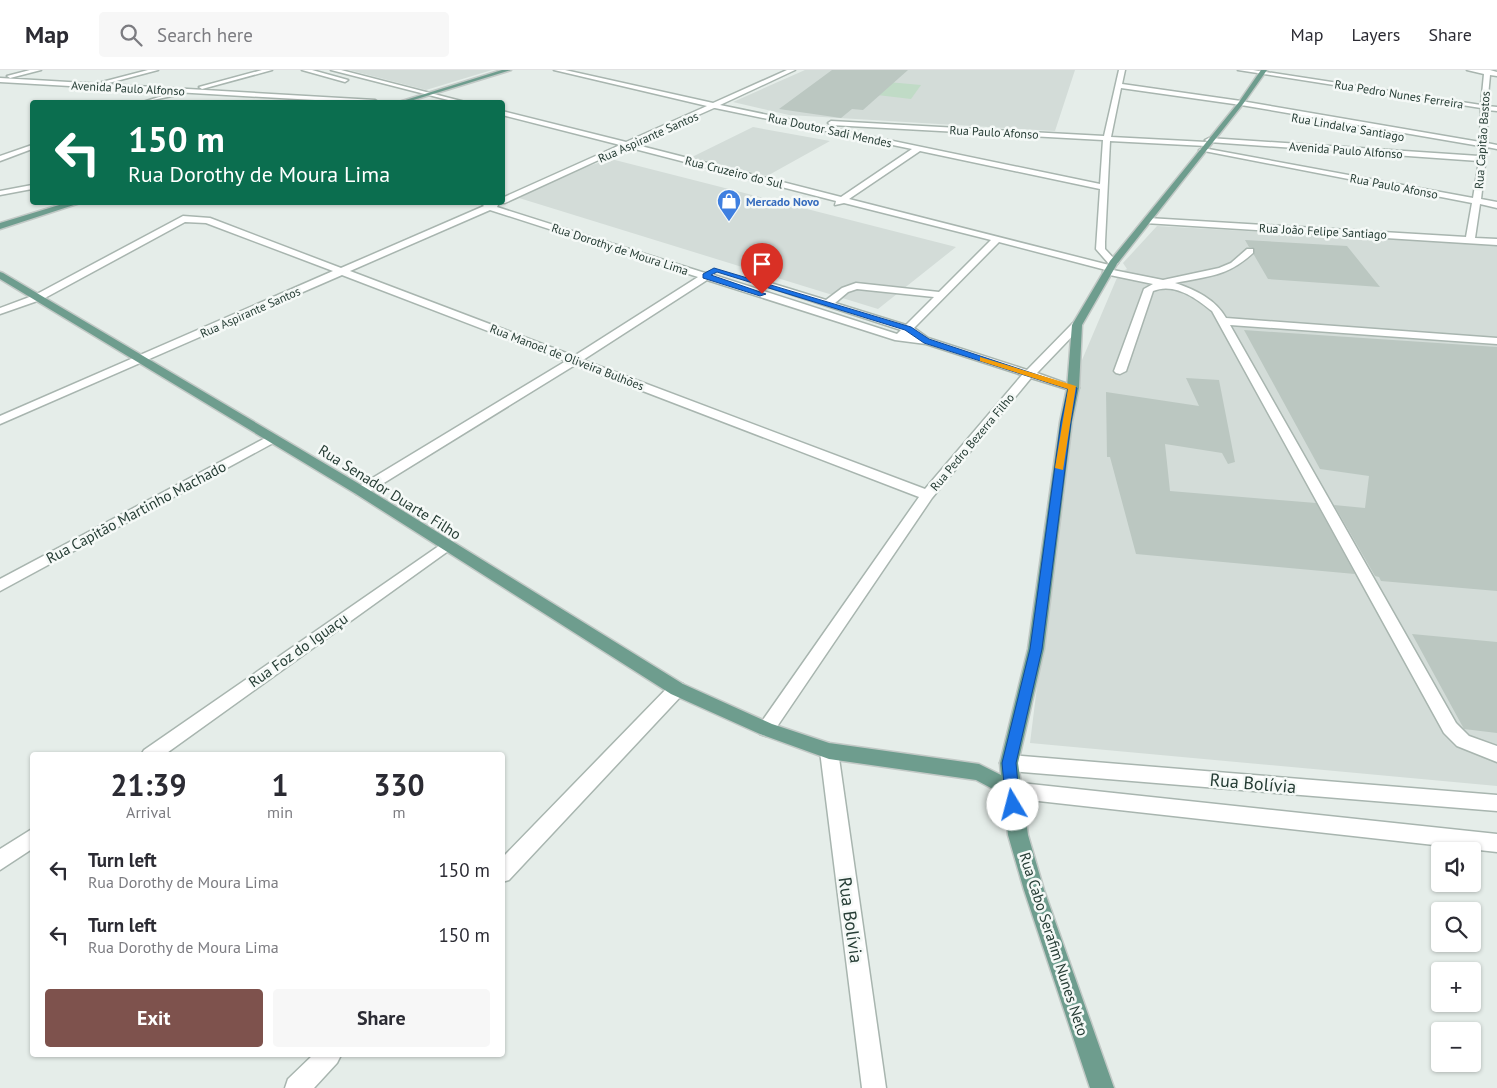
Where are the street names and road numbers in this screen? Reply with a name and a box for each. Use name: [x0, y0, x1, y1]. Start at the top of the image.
street label: Rua Pedro Nunes Ferreira: [1333, 76, 1465, 112]
street label: Avenida Paulo Alfonso: [71, 78, 185, 98]
street label: Rua Capitão Bastos: [1471, 91, 1493, 189]
street label: Rua Aspirante Santos: [596, 108, 700, 166]
street label: Rua Doutor Sadi Mendes: [767, 110, 893, 150]
street label: Rua Lindalva Santiago: [1290, 110, 1406, 144]
street label: Rua Paulo Afonso: [949, 122, 1039, 142]
street label: Avenida Paulo Alfonso: [1289, 139, 1403, 161]
street label: Rua Cruzeiro do Sul: [683, 153, 785, 192]
street label: Rua Paulo Afonso: [1349, 170, 1439, 202]
street label: Rua Dorothy de Moura Lima: [550, 220, 690, 278]
street label: Rua João Felipe Santiago: [1259, 220, 1387, 242]
street label: Rua Aspirante Santos: [198, 283, 302, 341]
street label: Rua Manoel de Oliveira Bulhões: [488, 321, 646, 393]
street label: Rua Pedro Bezerra Filho: [927, 390, 1017, 494]
street label: Rua Senador Duarte Filho: [315, 440, 465, 544]
street label: Rua Capitão Martinho Machado: [43, 456, 229, 568]
street label: Rua Foz do Iguaçu: [245, 609, 351, 691]
street label: Rua Bolívia: [1209, 768, 1297, 798]
street label: Rua Cabo Serafim Nunes Neto: [1015, 850, 1093, 1038]
street label: Rua Bolívia: [834, 876, 868, 964]

